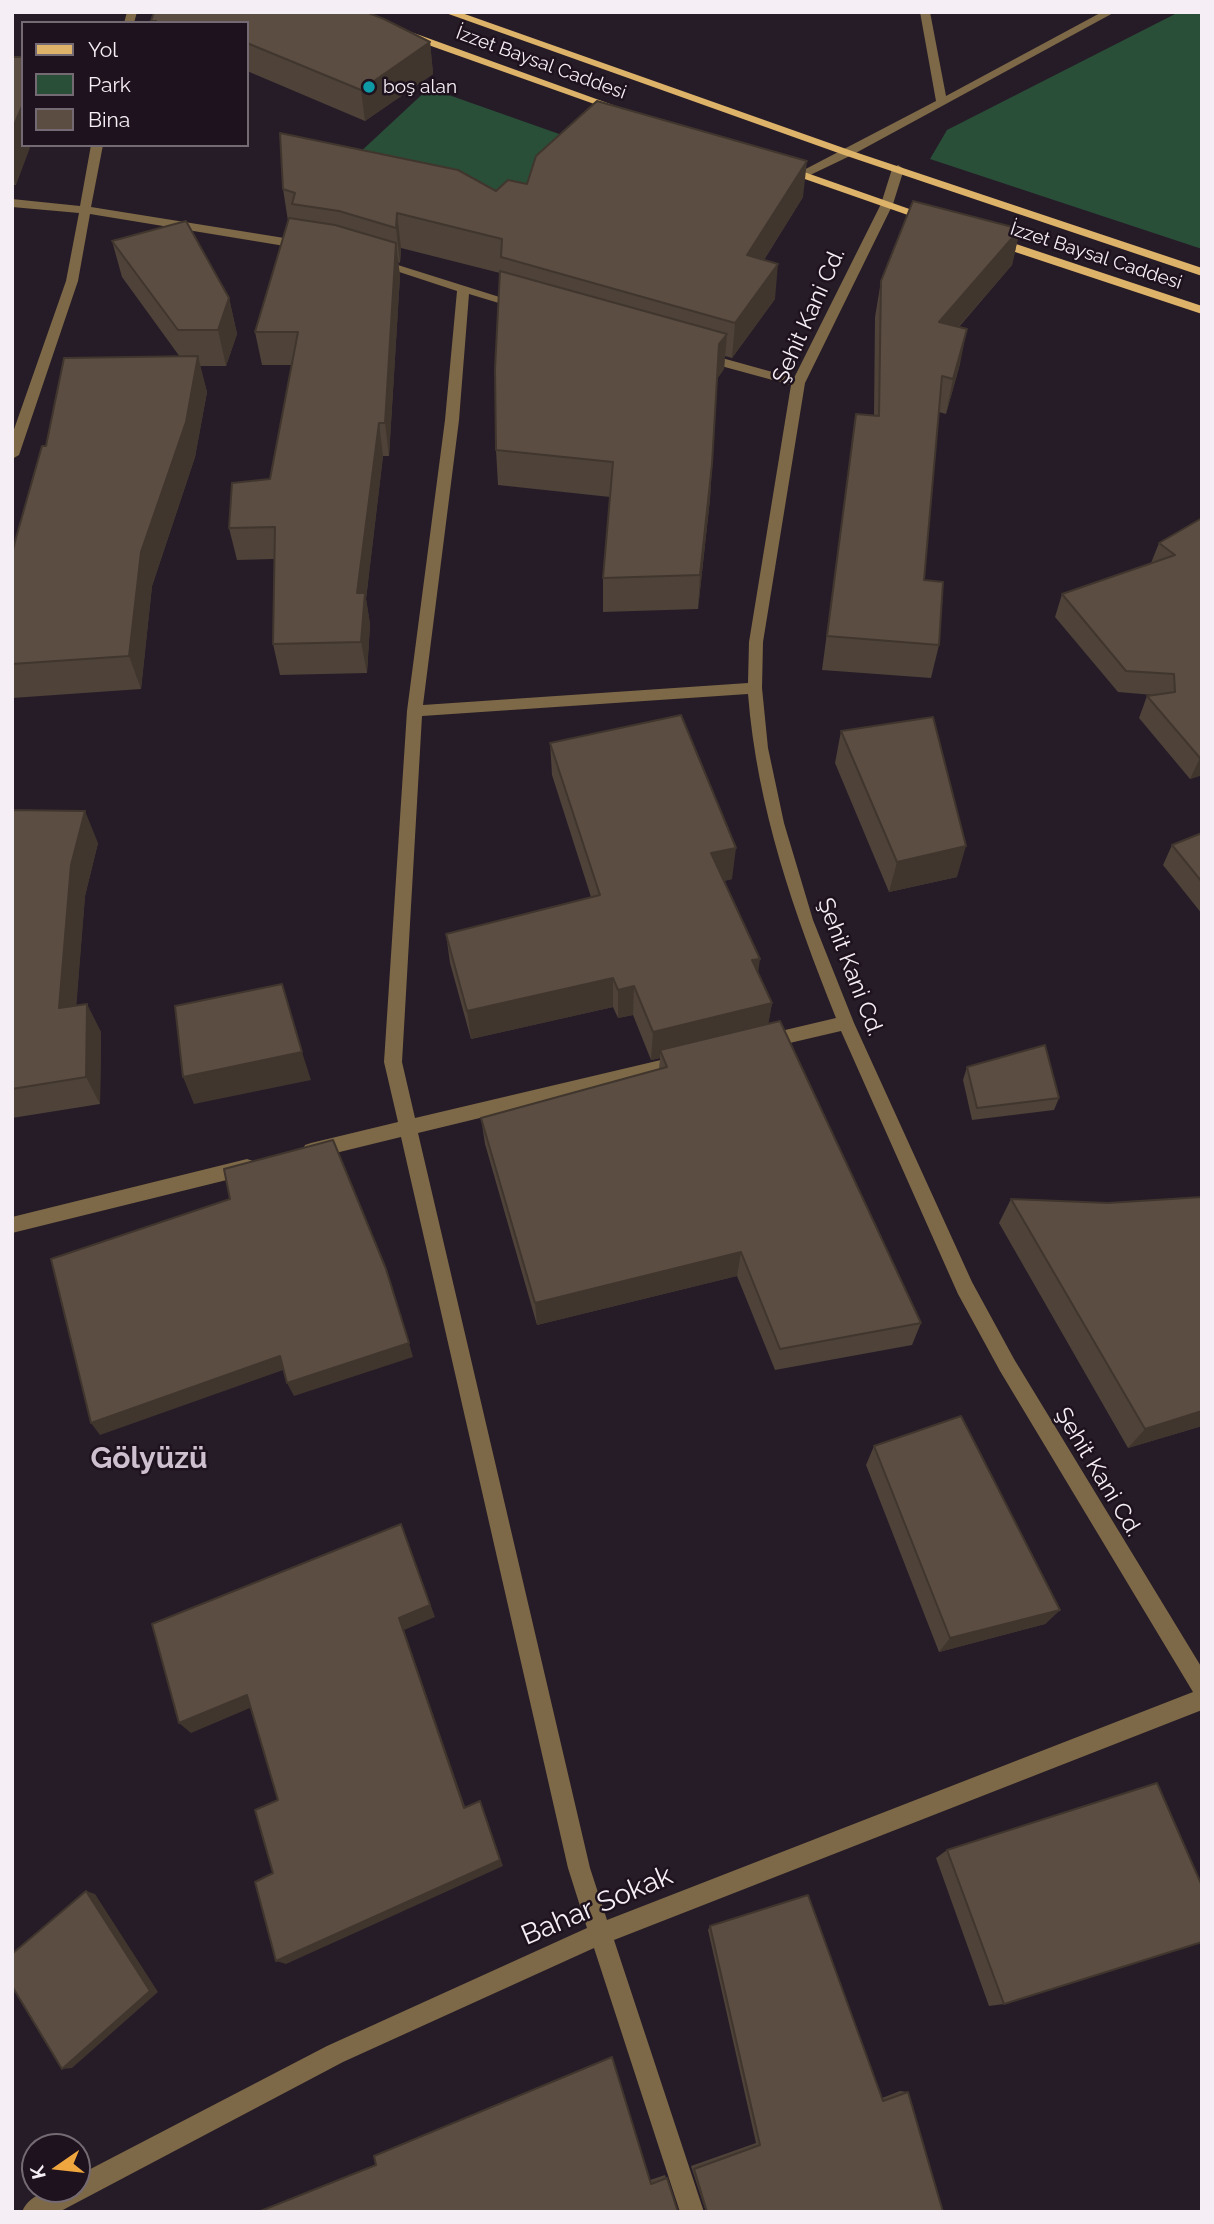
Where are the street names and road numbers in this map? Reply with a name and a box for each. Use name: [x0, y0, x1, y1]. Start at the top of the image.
street label: İzzet Baysal Caddesi: [453, 22, 629, 104]
street label: İzzet Baysal Caddesi: [1007, 217, 1185, 295]
street label: Şehit Kani Cd.: [767, 244, 851, 388]
street label: Şehit Kani Cd.: [811, 894, 889, 1040]
street label: Şehit Kani Cd.: [1049, 1403, 1147, 1541]
street label: Bahar Sokak: [516, 1859, 678, 1953]

